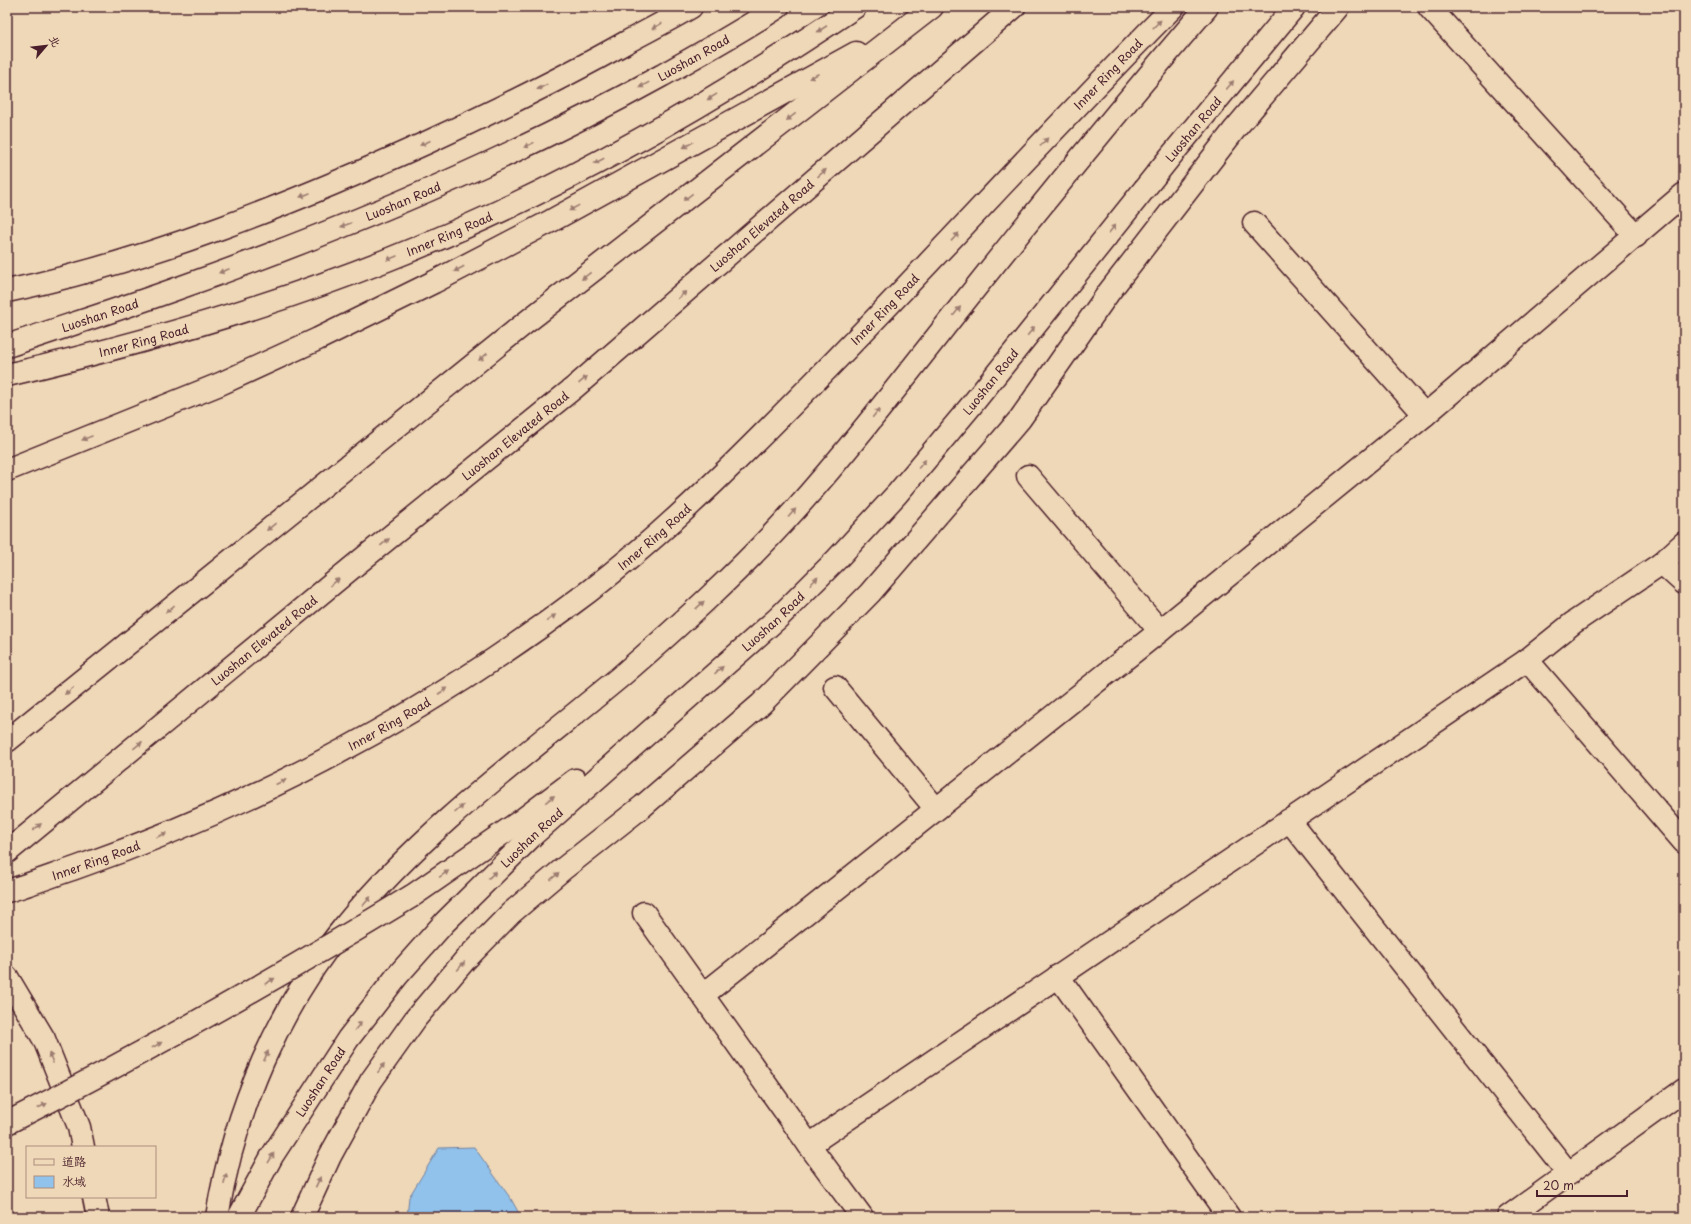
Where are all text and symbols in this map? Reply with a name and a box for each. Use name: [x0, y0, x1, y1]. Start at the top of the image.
one-way arrow: [1152, 19, 1162, 29]
one-way arrow: [651, 23, 663, 30]
one-way arrow: [817, 25, 827, 33]
north arrow: [26, 26, 66, 66]
street label: Luoshan Road: [654, 30, 733, 85]
text: 北: [45, 32, 65, 50]
street label: Inner Ring Road: [1069, 34, 1146, 114]
one-way arrow: [808, 73, 820, 79]
one-way arrow: [1225, 79, 1234, 90]
one-way arrow: [638, 81, 650, 88]
one-way arrow: [536, 84, 548, 90]
street label: Luoshan Road: [1161, 92, 1226, 165]
one-way arrow: [706, 94, 718, 101]
one-way arrow: [785, 113, 796, 121]
one-way arrow: [1039, 137, 1049, 147]
one-way arrow: [418, 141, 430, 147]
one-way arrow: [523, 142, 535, 148]
one-way arrow: [682, 142, 694, 148]
one-way arrow: [593, 158, 605, 165]
one-way arrow: [817, 169, 827, 178]
street label: Luoshan Elevated Road: [706, 175, 818, 276]
street label: Luoshan Road: [363, 177, 444, 225]
one-way arrow: [299, 192, 311, 198]
one-way arrow: [683, 192, 694, 201]
one-way arrow: [568, 205, 580, 211]
street label: Inner Ring Road: [403, 207, 495, 260]
one-way arrow: [339, 223, 351, 229]
one-way arrow: [1108, 224, 1117, 235]
one-way arrow: [950, 232, 960, 242]
one-way arrow: [387, 255, 398, 261]
one-way arrow: [454, 266, 465, 272]
one-way arrow: [218, 269, 230, 275]
street label: Inner Ring Road: [846, 269, 923, 349]
one-way arrow: [580, 272, 591, 281]
one-way arrow: [676, 291, 687, 300]
street label: Luoshan Road: [59, 294, 141, 336]
one-way arrow: [952, 306, 961, 317]
street label: Inner Ring Road: [97, 319, 191, 361]
one-way arrow: [1027, 325, 1036, 336]
street label: Luoshan Road: [958, 345, 1022, 419]
one-way arrow: [478, 352, 489, 361]
one-way arrow: [578, 376, 589, 385]
street label: Luoshan Elevated Road: [458, 387, 572, 484]
one-way arrow: [871, 408, 880, 419]
one-way arrow: [81, 435, 93, 441]
one-way arrow: [918, 459, 927, 469]
street label: Inner Ring Road: [614, 499, 695, 574]
one-way arrow: [787, 508, 797, 518]
one-way arrow: [266, 523, 277, 532]
one-way arrow: [379, 537, 390, 546]
one-way arrow: [809, 576, 819, 586]
one-way arrow: [330, 578, 341, 587]
street label: Luoshan Road: [738, 588, 808, 655]
street label: Luoshan Elevated Road: [207, 591, 321, 689]
one-way arrow: [695, 600, 705, 610]
one-way arrow: [165, 605, 175, 613]
one-way arrow: [545, 614, 556, 622]
one-way arrow: [714, 665, 724, 674]
one-way arrow: [64, 686, 74, 695]
one-way arrow: [438, 687, 448, 695]
street label: Inner Ring Road: [345, 693, 434, 755]
one-way arrow: [132, 740, 143, 749]
one-way arrow: [275, 779, 287, 785]
one-way arrow: [545, 796, 555, 804]
street label: Luoshan Road: [496, 803, 567, 871]
one-way arrow: [454, 804, 464, 814]
one-way arrow: [32, 823, 43, 832]
one-way arrow: [157, 832, 169, 838]
street label: Inner Ring Road: [49, 836, 143, 884]
one-way arrow: [438, 870, 449, 878]
one-way arrow: [487, 870, 497, 880]
one-way arrow: [549, 872, 560, 881]
one-way arrow: [362, 895, 371, 906]
one-way arrow: [456, 960, 465, 971]
one-way arrow: [264, 977, 276, 984]
one-way arrow: [353, 1021, 362, 1032]
one-way arrow: [151, 1041, 162, 1048]
street label: Luoshan Road: [291, 1043, 350, 1120]
one-way arrow: [263, 1050, 269, 1062]
one-way arrow: [48, 1052, 54, 1063]
one-way arrow: [376, 1063, 384, 1073]
one-way arrow: [36, 1102, 48, 1109]
legend: [26, 1146, 156, 1198]
text: 道路: [62, 1152, 86, 1170]
one-way arrow: [267, 1152, 274, 1164]
text: 水域: [62, 1172, 86, 1190]
scale bar: [1537, 1172, 1627, 1198]
one-way arrow: [222, 1173, 228, 1185]
one-way arrow: [315, 1176, 321, 1187]
text: 20 m: [1543, 1176, 1574, 1194]

